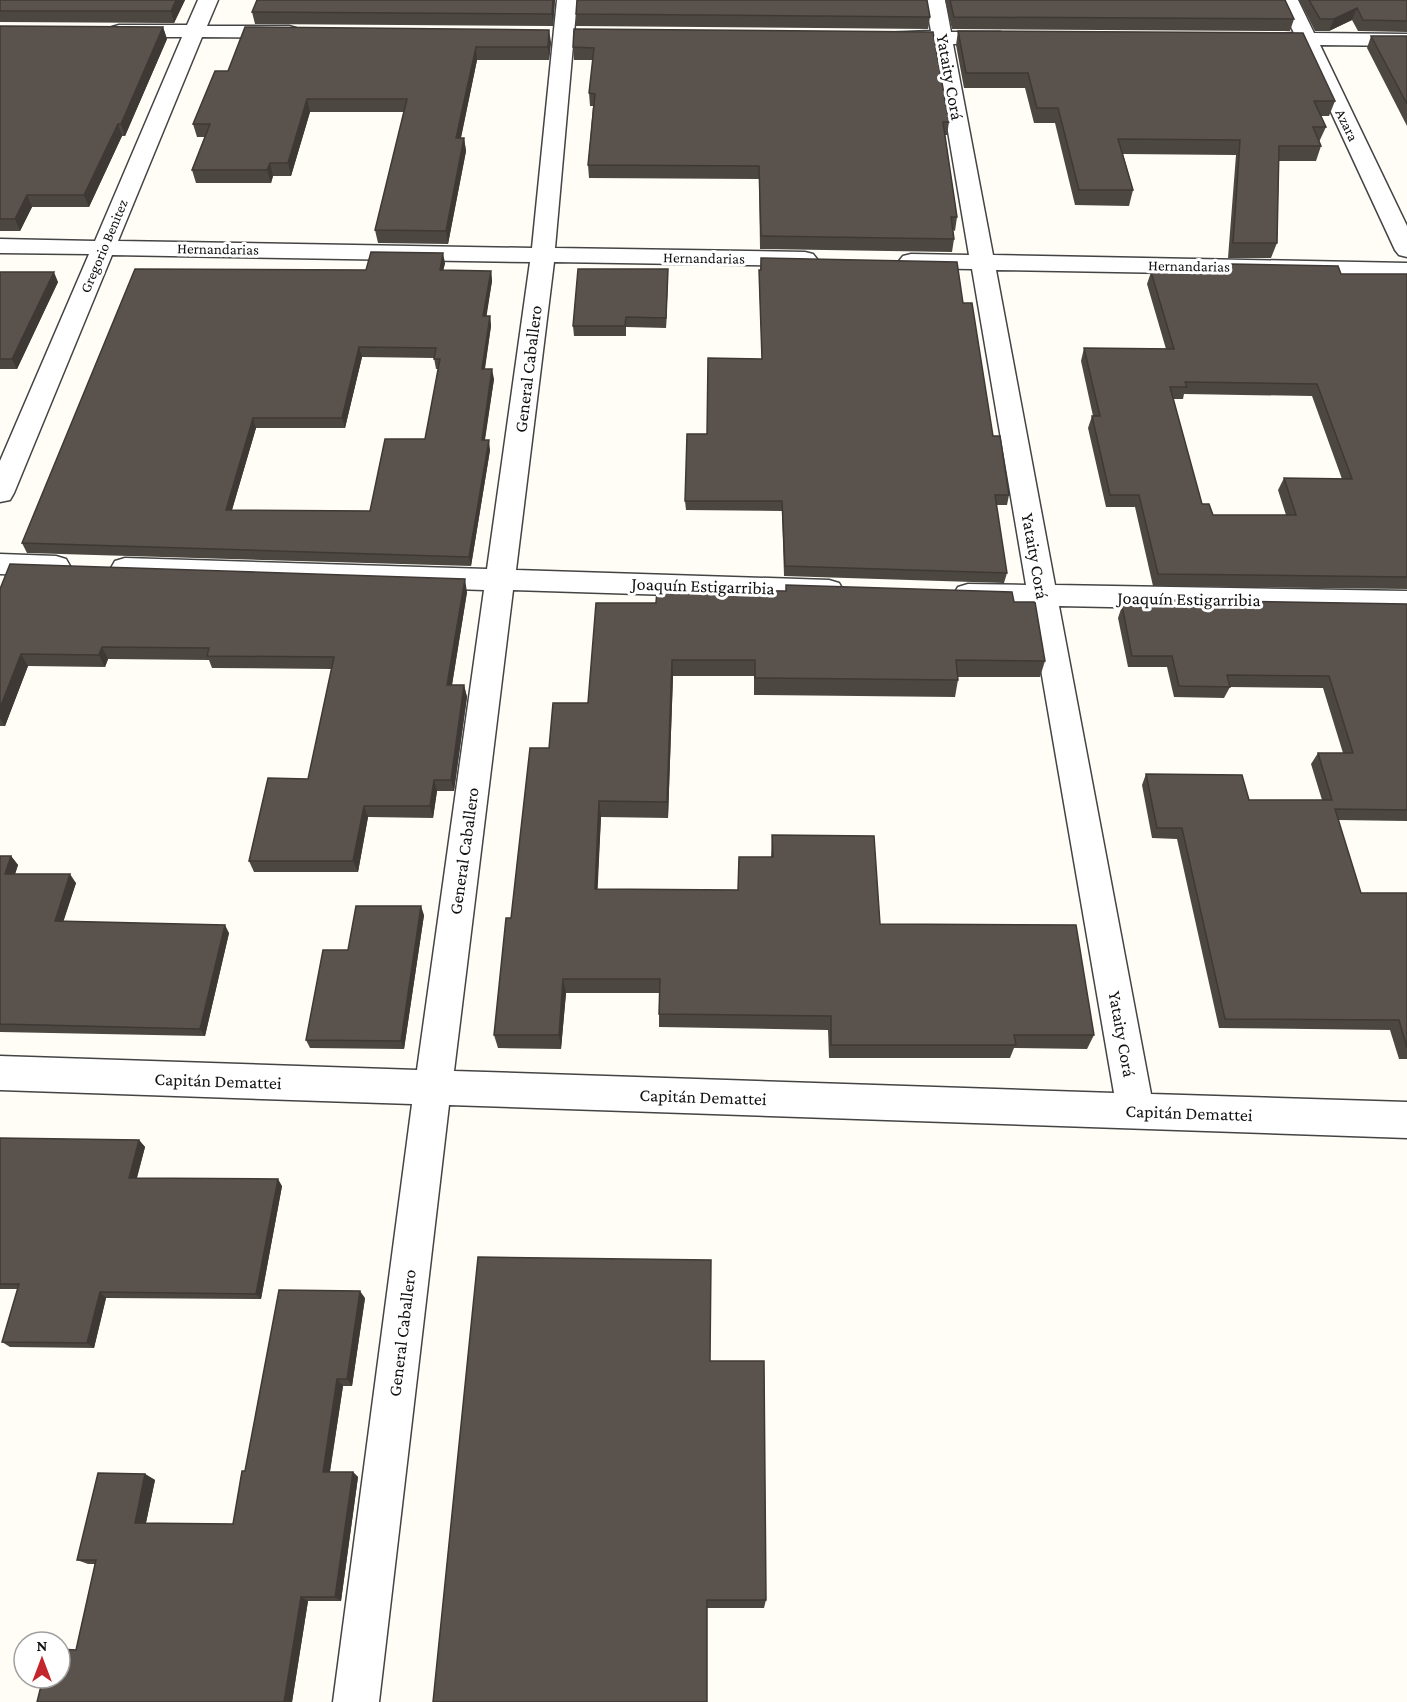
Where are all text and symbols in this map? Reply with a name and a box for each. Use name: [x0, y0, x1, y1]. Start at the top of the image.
street label: Yataity Corá: [933, 32, 967, 122]
street label: Azara: [1332, 106, 1362, 144]
street label: Gregorio Benitez: [77, 197, 132, 295]
street label: Hernandarias: [177, 240, 259, 258]
street label: Hernandarias: [663, 249, 745, 267]
street label: Hernandarias: [1148, 257, 1230, 275]
street label: General Caballero: [510, 304, 546, 434]
street label: Yataity Corá: [1018, 511, 1052, 601]
street label: Joaquín Estigarribia: [629, 573, 775, 598]
street label: Joaquín Estigarribia: [1115, 588, 1261, 610]
street label: General Caballero: [445, 786, 483, 916]
street label: Yataity Corá: [1105, 989, 1139, 1079]
street label: Capitán Demattei: [154, 1069, 282, 1093]
street label: Capitán Demattei: [639, 1085, 767, 1109]
street label: Capitán Demattei: [1125, 1101, 1253, 1125]
street label: General Caballero: [384, 1268, 420, 1398]
north arrow: [12, 1630, 72, 1690]
text: N: [37, 1637, 48, 1654]

